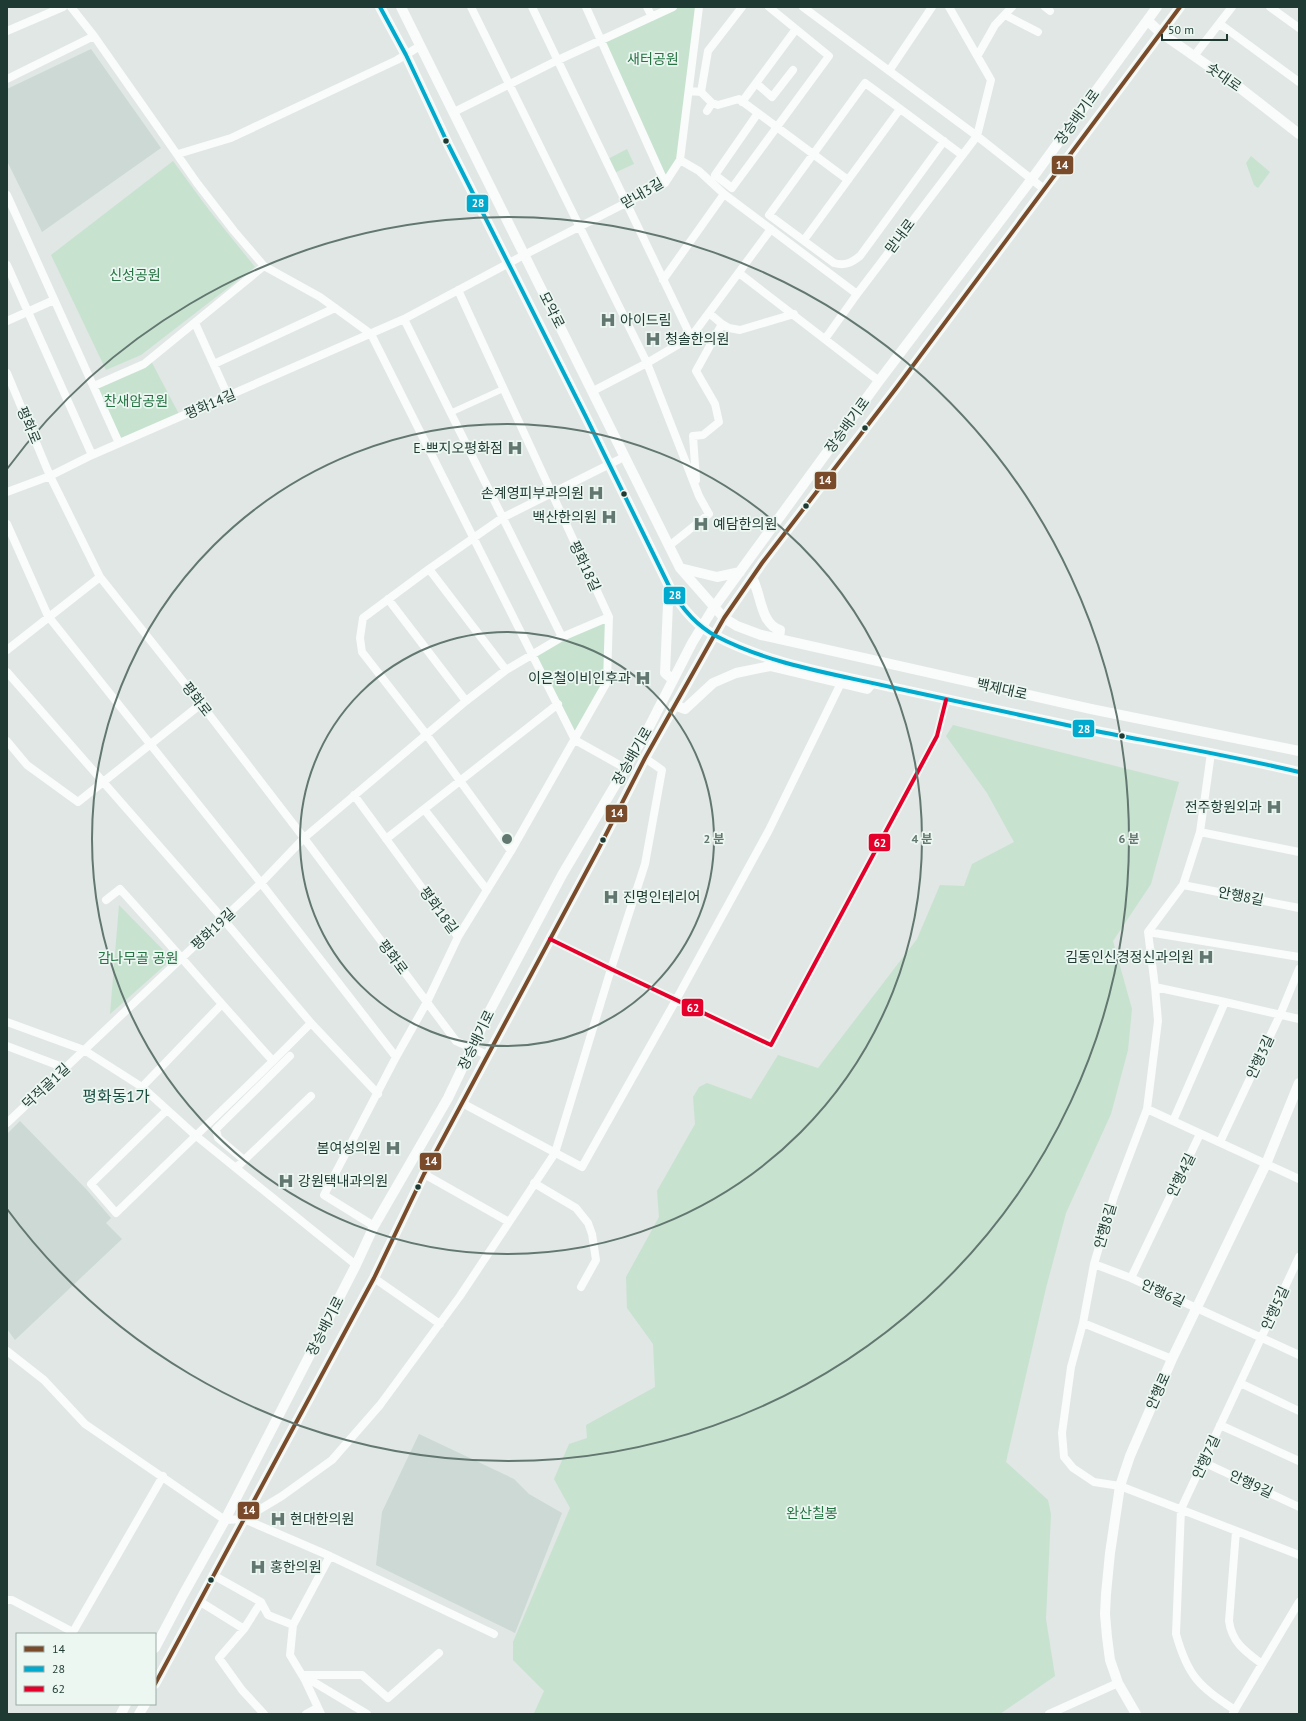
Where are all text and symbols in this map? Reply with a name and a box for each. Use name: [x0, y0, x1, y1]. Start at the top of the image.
scale bar: [1162, 16, 1227, 42]
text: 50 m: [1168, 22, 1194, 37]
park label: 새터공원: [627, 50, 679, 68]
street label: 솟대로: [1203, 59, 1245, 96]
street label: 장승배기로: [1051, 86, 1103, 148]
unlabelled marker: [441, 136, 451, 146]
line badge: 14: [1051, 155, 1074, 175]
text: 14: [1056, 158, 1069, 172]
street label: 맏내3길: [617, 174, 667, 212]
line badge: 28: [466, 194, 489, 213]
text: 28: [472, 196, 484, 210]
street label: 맏내로: [881, 215, 919, 257]
park label: 신성공원: [109, 266, 161, 284]
street label: 모악로: [535, 289, 569, 331]
hospital icon: 아이드림: [599, 311, 617, 329]
place label: 아이드림: [620, 311, 672, 329]
hospital icon: 청솔한의원: [644, 330, 662, 348]
place label: 청솔한의원: [665, 330, 729, 348]
street label: 평화14길: [182, 385, 238, 423]
park label: 찬새암공원: [104, 392, 168, 410]
street label: 장승배기로: [821, 394, 873, 456]
street label: 평화로: [13, 404, 45, 446]
unlabelled marker: [860, 423, 870, 433]
place label: E-쁘지오평화점: [413, 439, 503, 457]
hospital icon: E-쁘지오평화점: [506, 439, 524, 457]
line badge: 14: [814, 471, 837, 490]
text: 14: [819, 473, 832, 487]
place label: 손계영피부과의원: [481, 484, 584, 502]
hospital icon: 손계영피부과의원: [587, 484, 605, 502]
unlabelled marker: [619, 489, 629, 499]
unlabelled marker: [801, 501, 811, 511]
place label: 백산한의원: [533, 508, 597, 526]
hospital icon: 백산한의원: [600, 508, 618, 526]
hospital icon: 예담한의원: [692, 515, 710, 533]
place label: 예담한의원: [713, 515, 777, 533]
street label: 평화18길: [565, 538, 605, 594]
line badge: 28: [663, 586, 686, 605]
text: 28: [669, 588, 681, 602]
place label: 이은철이비인후과: [528, 669, 631, 687]
hospital icon: 이은철이비인후과: [634, 669, 652, 687]
street label: 백제대로: [975, 674, 1029, 704]
street label: 평화로: [178, 678, 216, 720]
line badge: 28: [1072, 719, 1095, 738]
text: 28: [1078, 722, 1090, 736]
street label: 장승배기로: [608, 724, 656, 788]
unlabelled marker: [1117, 731, 1127, 741]
place label: 전주항원외과: [1185, 798, 1262, 816]
hospital icon: 전주항원외과: [1265, 798, 1283, 816]
line badge: 14: [605, 804, 628, 823]
text: 14: [611, 806, 624, 820]
text: 2 분: [704, 831, 724, 846]
text: 4 분: [912, 831, 932, 846]
text: 6 분: [1119, 831, 1139, 846]
centre of rings: [500, 832, 514, 846]
line badge: 62: [868, 833, 891, 852]
unlabelled marker: [598, 835, 608, 845]
text: 62: [874, 836, 886, 850]
street label: 평화18길: [416, 883, 462, 937]
street label: 안행8길: [1217, 883, 1265, 909]
hospital icon: 진명인테리어: [602, 888, 620, 906]
place label: 진명인테리어: [623, 888, 700, 906]
street label: 평화19길: [187, 904, 239, 954]
street label: 평화로: [374, 936, 412, 978]
place label: 김동인신경정신과의원: [1065, 948, 1194, 966]
hospital icon: 김동인신경정신과의원: [1197, 948, 1215, 966]
park label: 감나무골 공원: [97, 949, 179, 967]
line badge: 62: [681, 998, 704, 1017]
text: 62: [687, 1001, 699, 1015]
street label: 장승배기로: [454, 1007, 498, 1073]
street label: 안행3길: [1242, 1032, 1278, 1082]
street label: 덕적골1길: [18, 1059, 74, 1113]
district label: 평화동1가: [82, 1086, 150, 1106]
place label: 봄여성의원: [317, 1139, 381, 1157]
hospital icon: 봄여성의원: [384, 1139, 402, 1157]
street label: 안행4길: [1163, 1150, 1199, 1200]
line badge: 14: [419, 1152, 442, 1171]
text: 14: [425, 1154, 438, 1168]
hospital icon: 강원택내과의원: [277, 1172, 295, 1190]
place label: 강원택내과의원: [298, 1172, 388, 1190]
unlabelled marker: [413, 1182, 423, 1192]
street label: 안행8길: [1090, 1201, 1120, 1251]
street label: 안행6길: [1138, 1275, 1188, 1311]
street label: 안행5길: [1257, 1283, 1293, 1333]
street label: 장승배기로: [302, 1293, 348, 1359]
street label: 안행로: [1142, 1370, 1174, 1412]
street label: 안행7길: [1188, 1432, 1224, 1482]
street label: 안행9길: [1226, 1466, 1276, 1502]
line badge: 14: [237, 1501, 260, 1520]
text: 14: [243, 1503, 256, 1517]
park label: 완산칠봉: [786, 1504, 838, 1522]
hospital icon: 현대한의원: [269, 1510, 287, 1528]
place label: 현대한의원: [290, 1510, 354, 1528]
hospital icon: 홍한의원: [249, 1558, 267, 1576]
place label: 홍한의원: [270, 1558, 322, 1576]
unlabelled marker: [206, 1575, 216, 1585]
legend: [16, 1633, 156, 1705]
text: 14: [52, 1641, 66, 1656]
text: 28: [52, 1661, 65, 1676]
text: 62: [52, 1681, 65, 1696]

